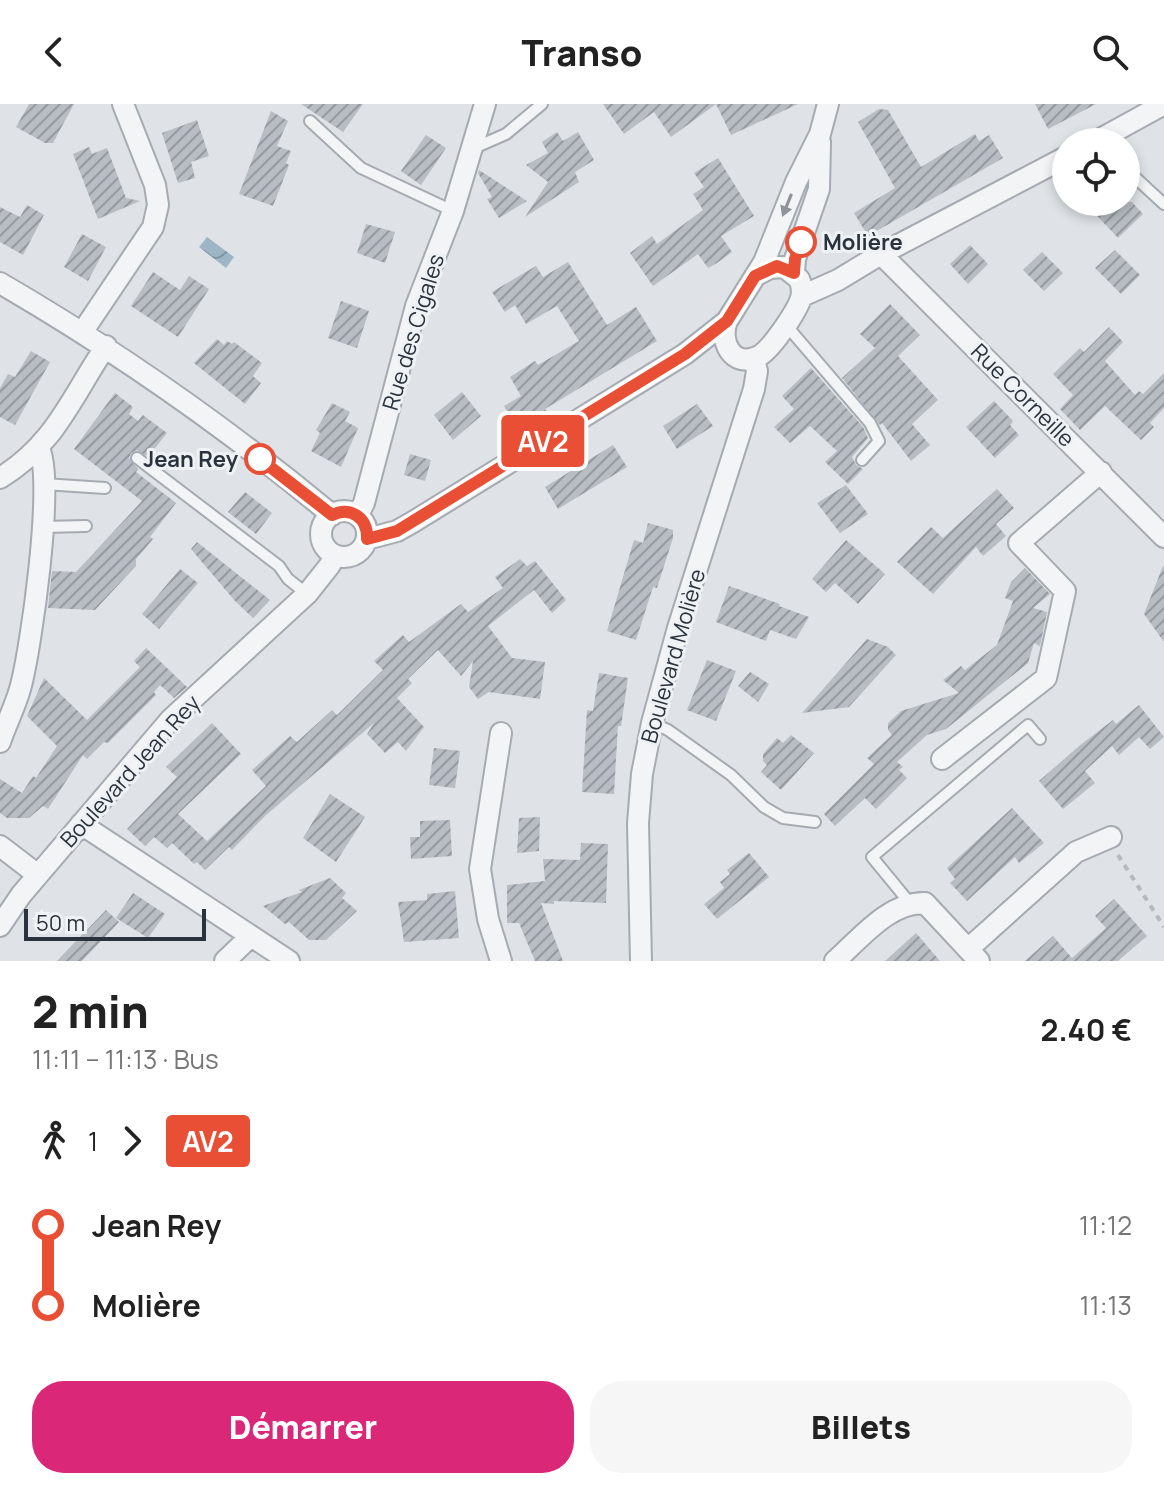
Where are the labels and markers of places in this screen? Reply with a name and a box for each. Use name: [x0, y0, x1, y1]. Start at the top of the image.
marker: Molière: [786, 227, 816, 257]
place label: Molière: [823, 227, 903, 257]
place label: Jean Rey: [143, 444, 239, 474]
marker: Jean Rey: [245, 444, 275, 474]

